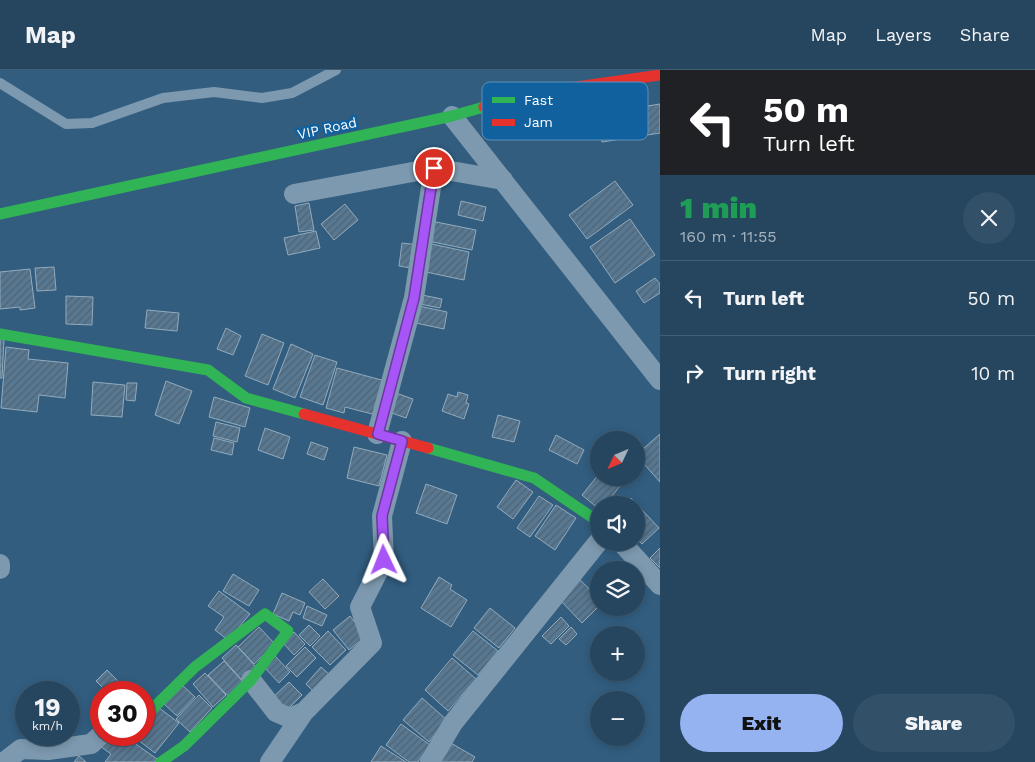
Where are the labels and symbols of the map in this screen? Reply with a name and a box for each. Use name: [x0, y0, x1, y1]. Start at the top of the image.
legend: [482, 82, 648, 140]
text: Fast: [524, 92, 553, 108]
street label: VIP Road: [296, 114, 358, 142]
text: Jam: [524, 114, 553, 130]
pin: [413, 147, 455, 189]
north arrow: [590, 431, 645, 486]
position arrow: [357, 533, 409, 585]
speed limit sign: 30: [90, 681, 155, 746]

